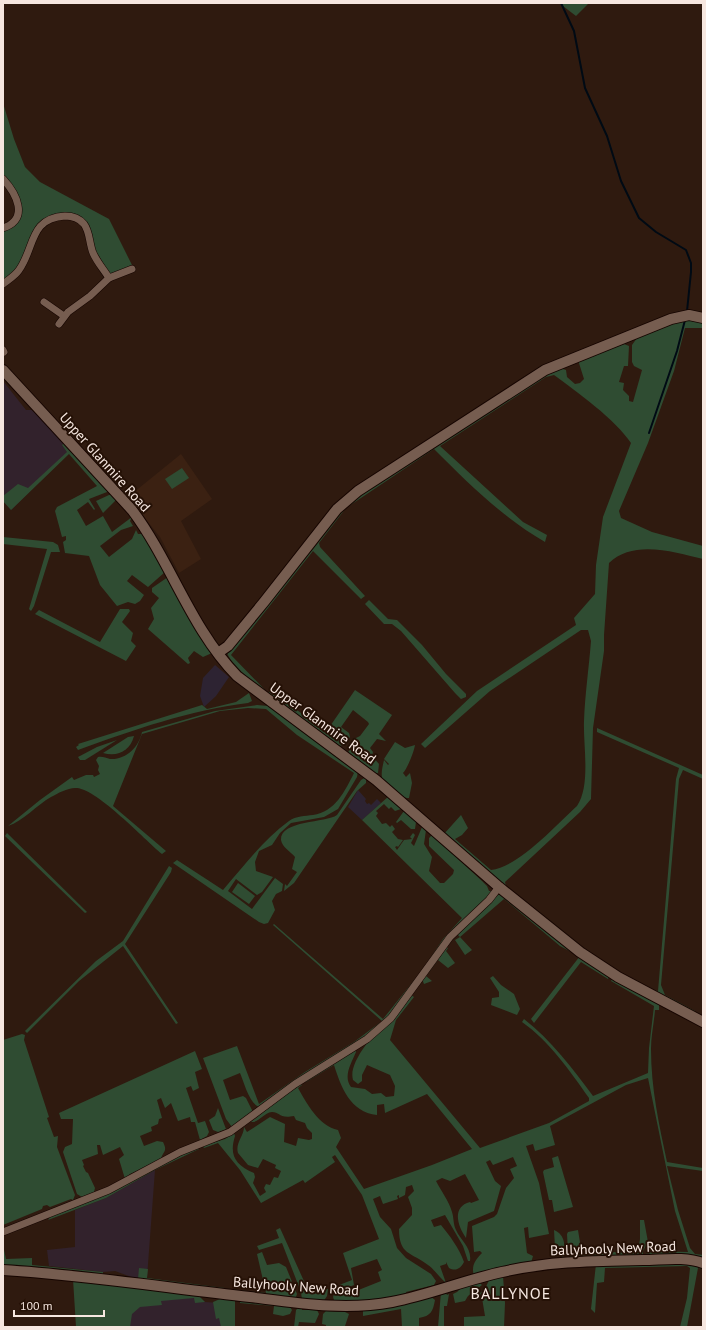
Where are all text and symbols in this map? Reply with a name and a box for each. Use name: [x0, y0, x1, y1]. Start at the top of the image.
street label: Upper Glanmire Road: [56, 409, 154, 515]
street label: Upper Glanmire Road: [266, 678, 380, 768]
street label: Ballyhooly New Road: [550, 1237, 676, 1259]
street label: Ballyhooly New Road: [233, 1273, 359, 1299]
district label: BALLYNOE: [471, 1283, 551, 1303]
scale bar: [14, 1292, 104, 1318]
text: 100 m: [20, 1298, 53, 1313]

